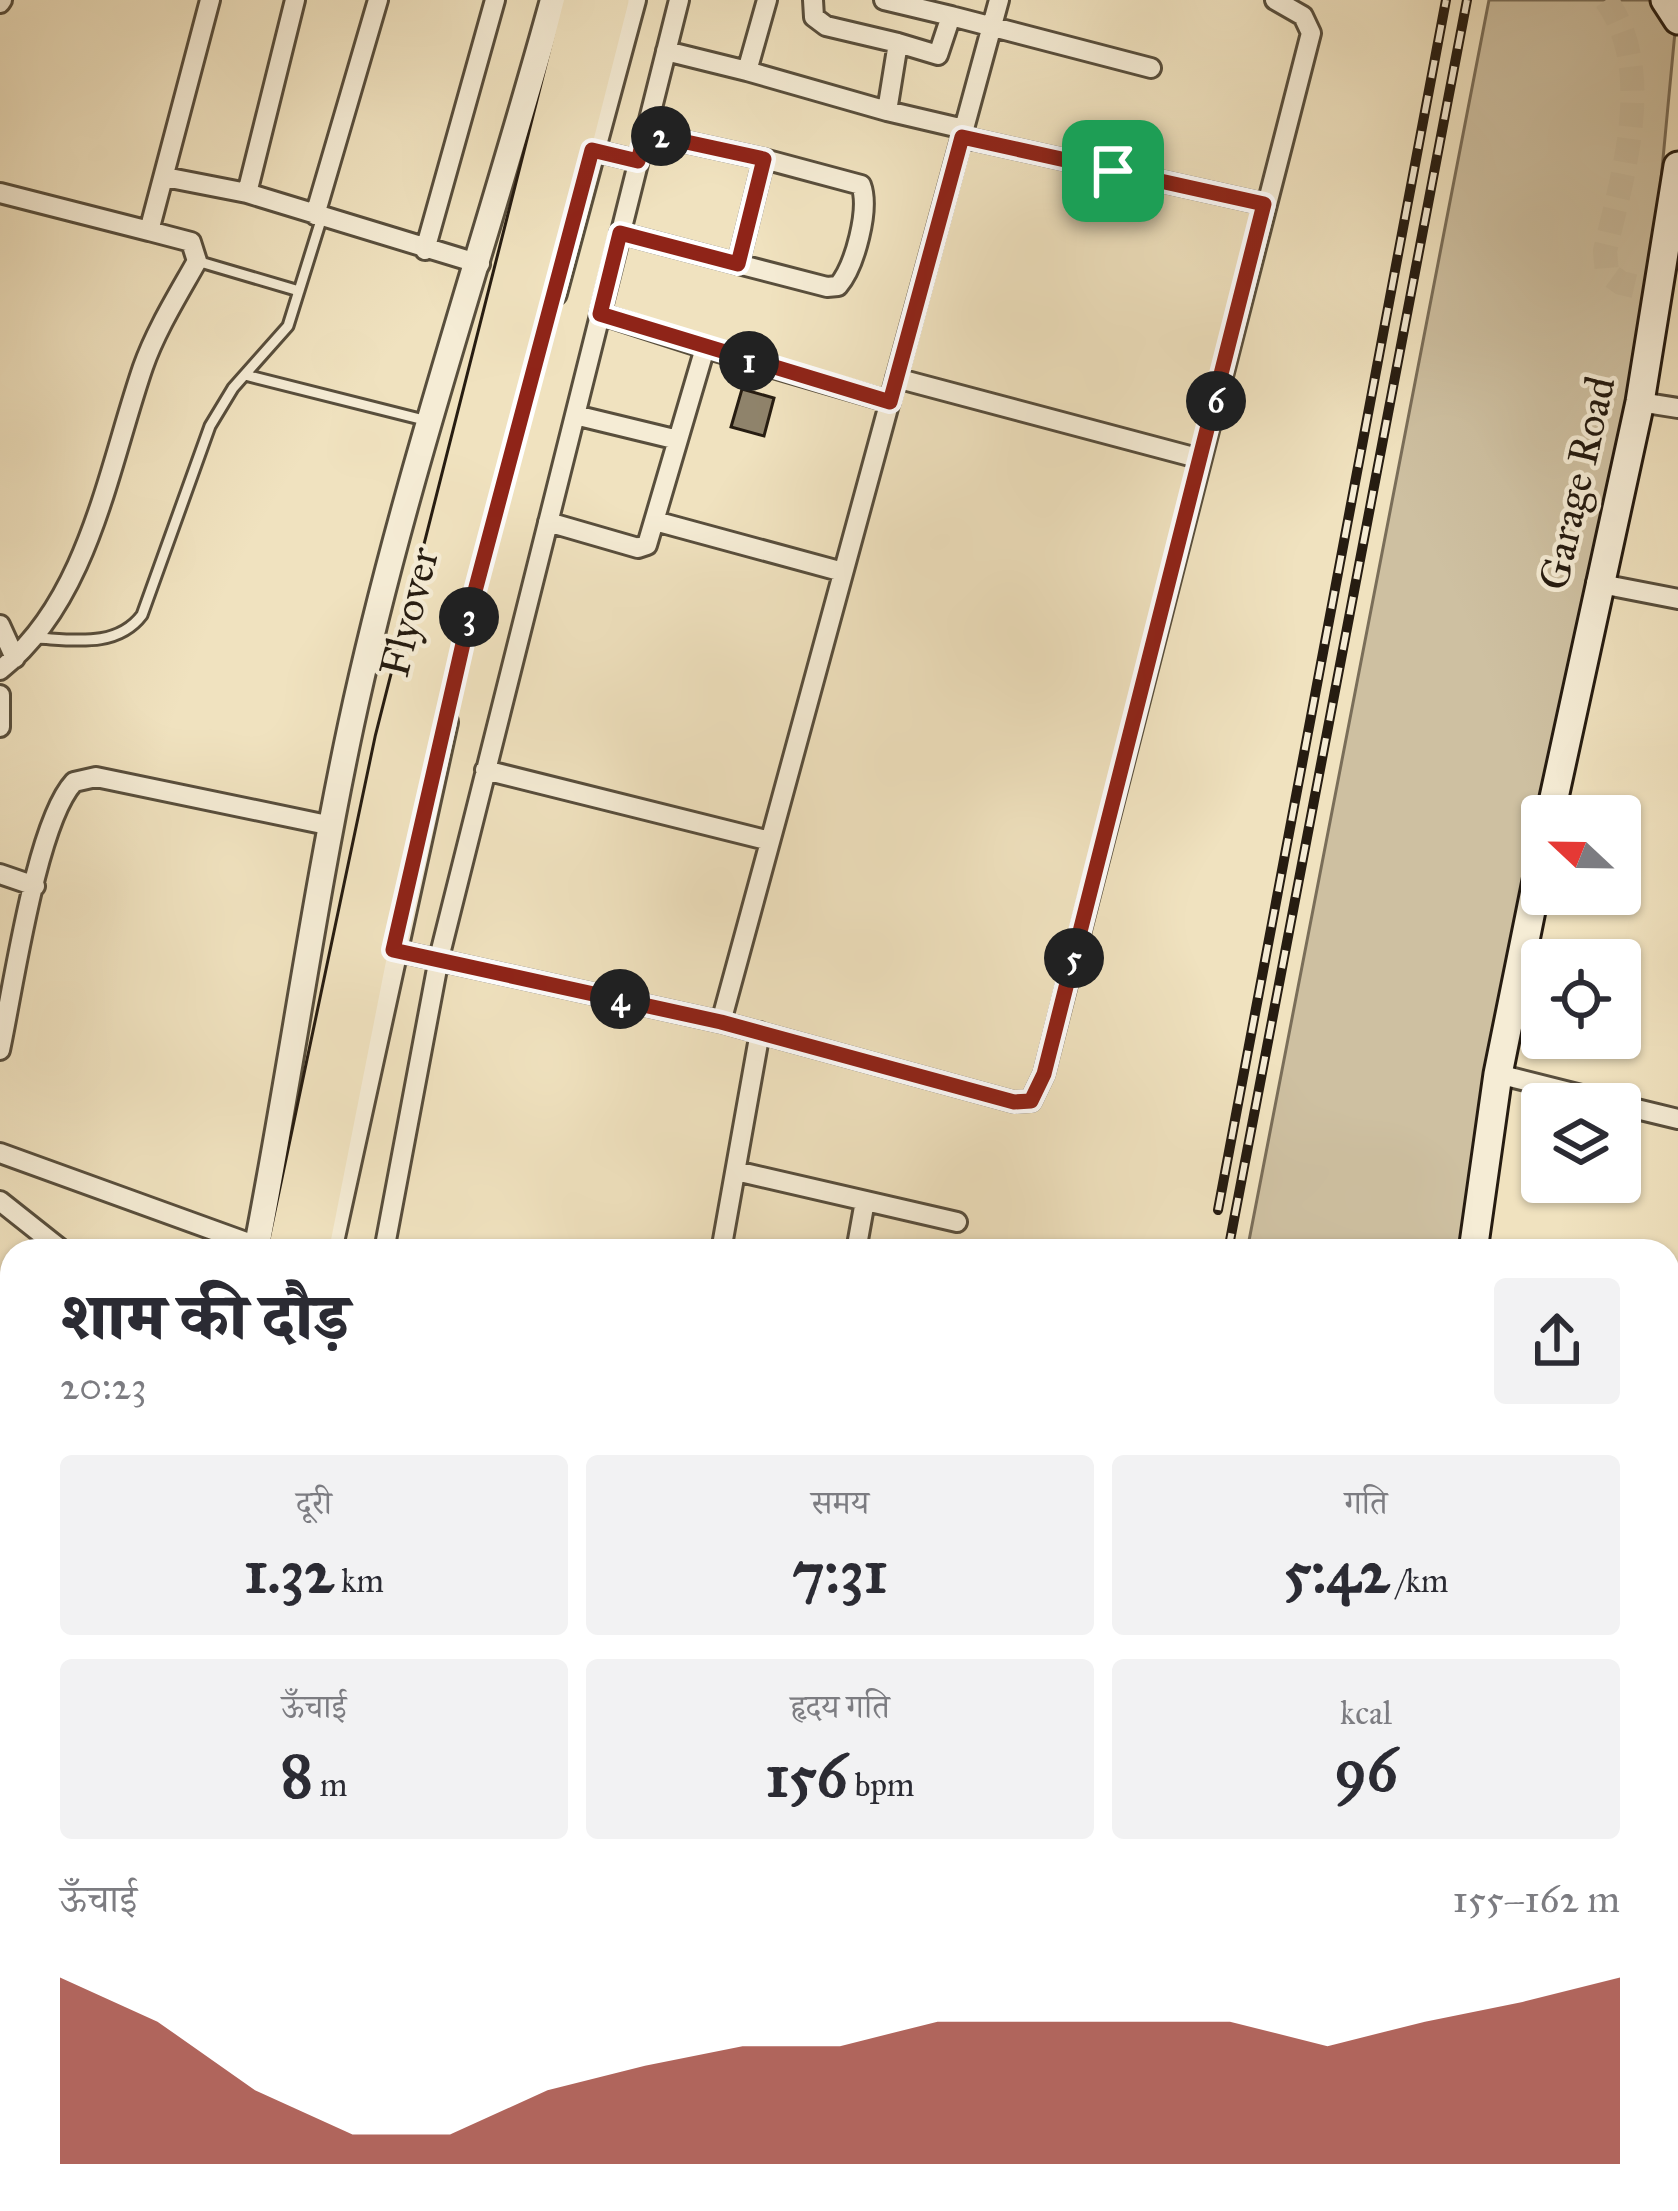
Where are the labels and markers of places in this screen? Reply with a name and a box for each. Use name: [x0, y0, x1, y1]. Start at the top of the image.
pin: 2: [631, 106, 691, 166]
pin: [1062, 120, 1164, 222]
pin: 1: [719, 331, 779, 391]
pin: 6: [1186, 371, 1246, 431]
pin: 3: [439, 587, 499, 647]
pin: 5: [1044, 928, 1104, 988]
pin: 4: [590, 969, 650, 1029]

